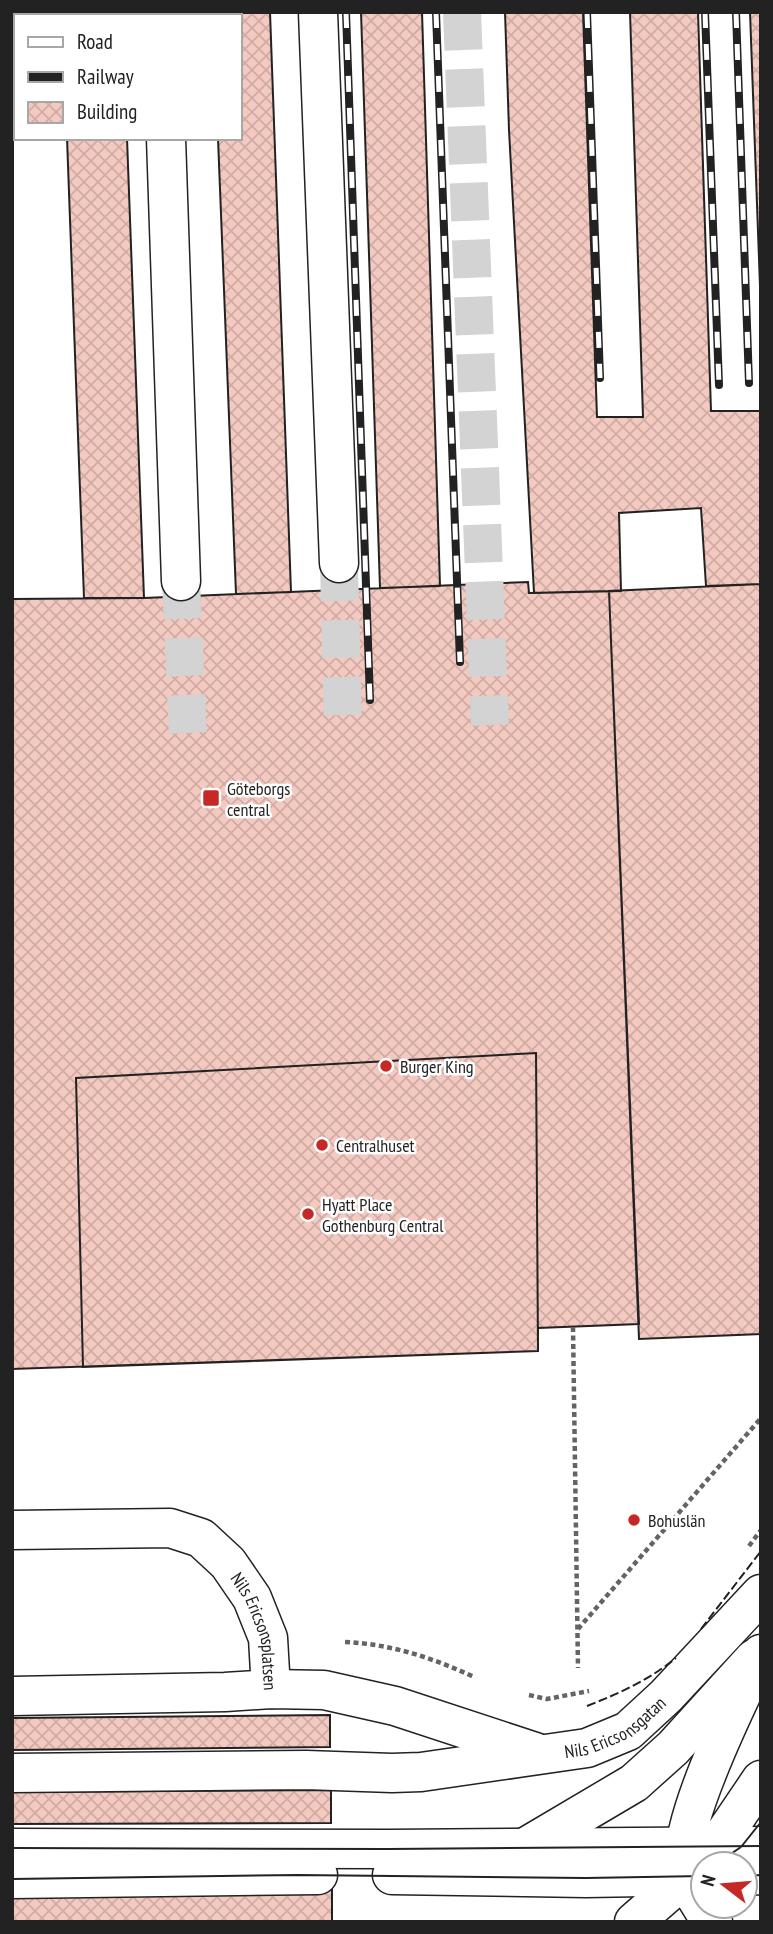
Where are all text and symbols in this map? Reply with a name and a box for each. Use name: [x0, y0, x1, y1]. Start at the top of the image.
legend: [14, 14, 242, 140]
text: Road: [77, 28, 113, 55]
text: Railway: [77, 63, 134, 90]
text: Building: [77, 98, 137, 125]
place label: Göteborgs central: [227, 777, 290, 821]
marker: Göteborgs central: [201, 788, 221, 808]
place label: Burger King: [400, 1055, 474, 1078]
marker: Burger King: [378, 1058, 394, 1074]
place label: Centralhuset: [336, 1134, 415, 1157]
marker: Centralhuset: [314, 1137, 330, 1153]
place label: Hyatt Place Gothenburg Central: [322, 1193, 444, 1237]
marker: Hyatt Place Gothenburg Central: [300, 1206, 316, 1222]
place label: Bohuslän: [648, 1509, 705, 1532]
marker: Bohuslän: [626, 1512, 642, 1528]
street label: Nils Ericsonsplatsen: [226, 1568, 283, 1691]
street label: Nils Ericsonsgatan: [563, 1691, 670, 1763]
north arrow: [689, 1850, 759, 1920]
text: N: [695, 1872, 721, 1889]

